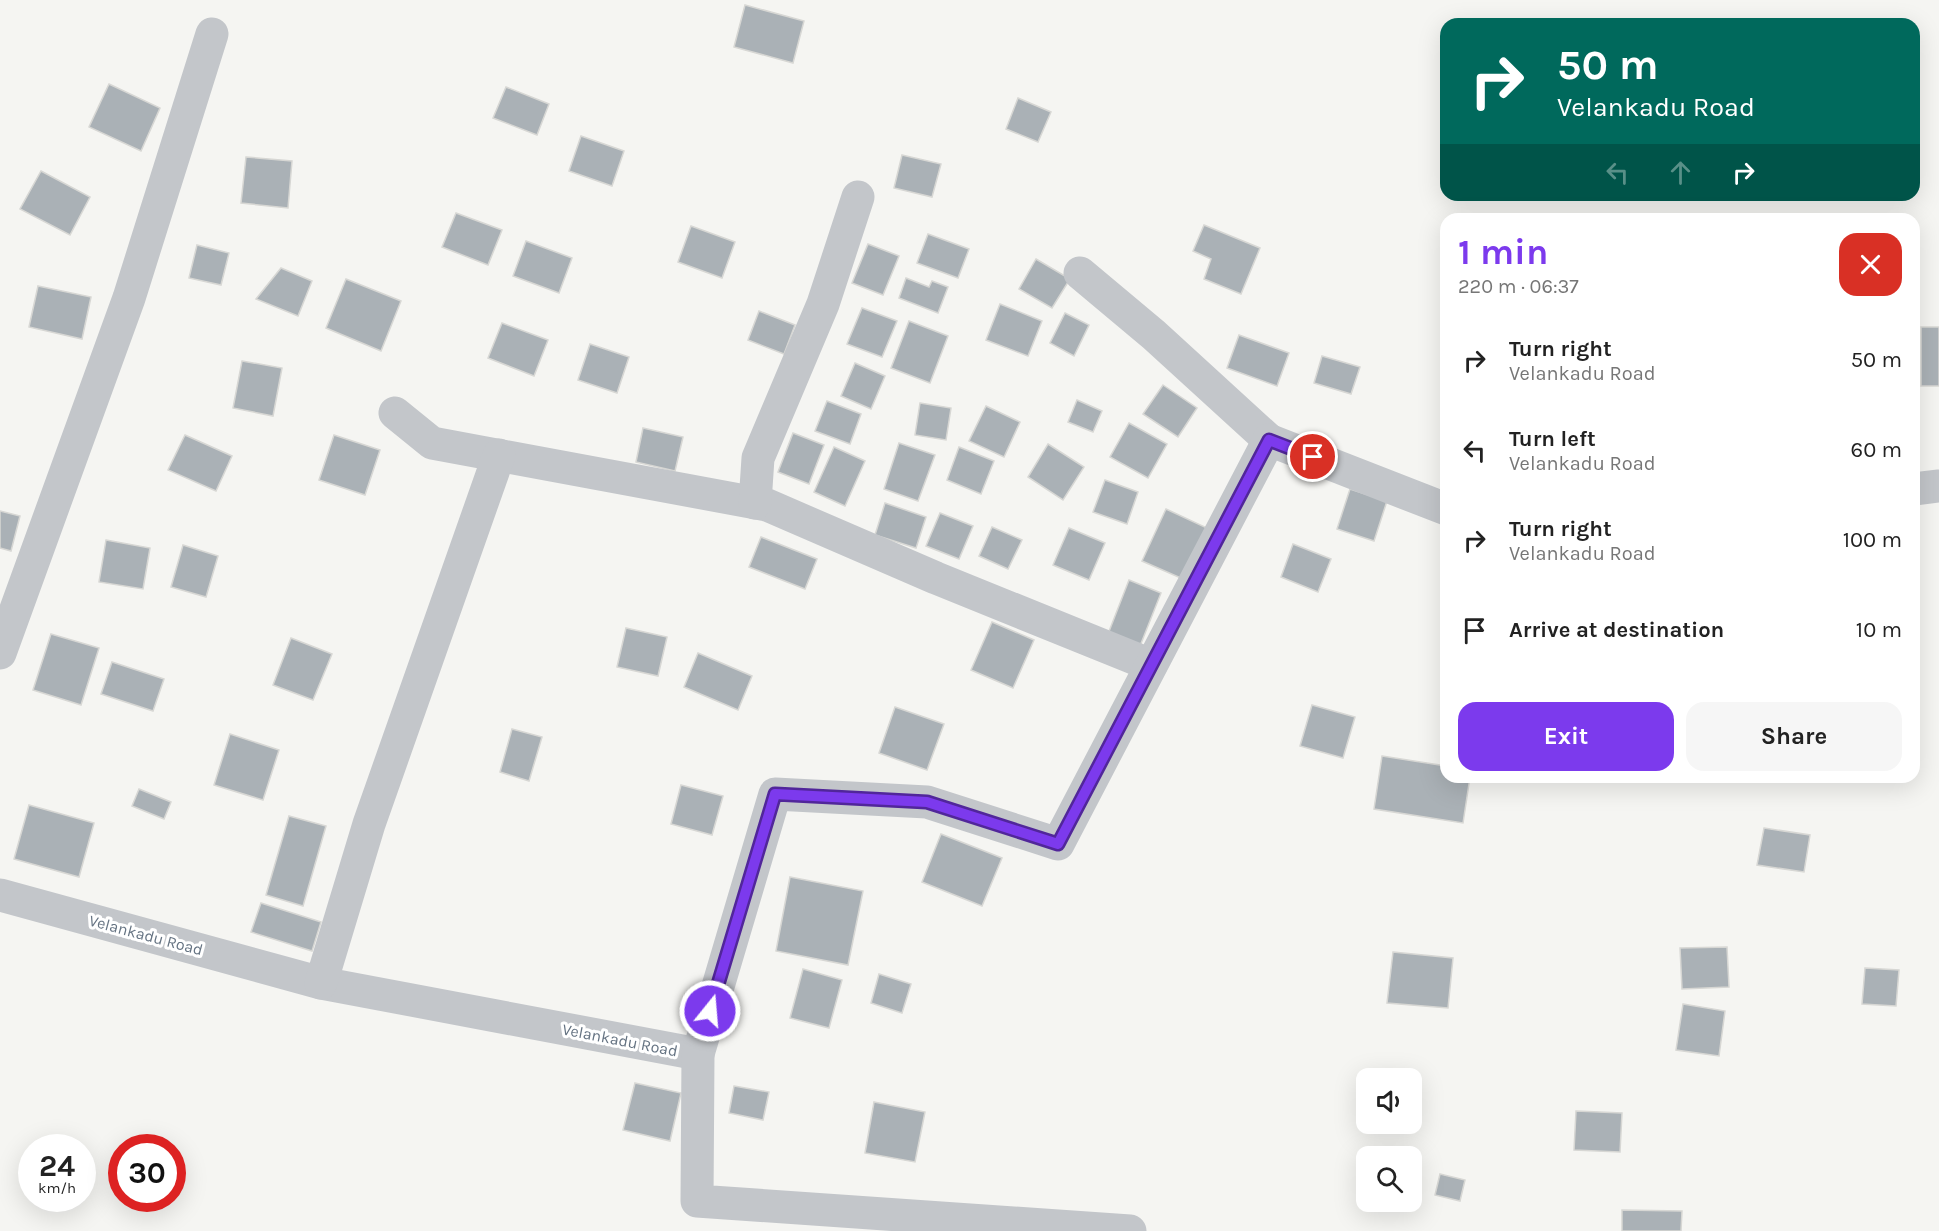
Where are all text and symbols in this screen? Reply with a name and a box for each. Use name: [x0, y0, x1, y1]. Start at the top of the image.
text: 50 m: [1557, 40, 1659, 90]
icon: right: [1458, 42, 1536, 120]
text: Velankadu Road: [1557, 91, 1755, 123]
icon: left: [1601, 156, 1634, 189]
icon: ahead: [1664, 156, 1697, 189]
icon: right: [1727, 156, 1760, 189]
text: 1 min: [1458, 231, 1548, 273]
button: close: [1839, 233, 1902, 296]
text: 220 m · 06:37: [1458, 275, 1579, 298]
text: Turn right: [1509, 336, 1612, 362]
icon: right: [1458, 344, 1491, 377]
text: 50 m: [1851, 347, 1902, 373]
text: Velankadu Road: [1509, 362, 1656, 385]
text: Turn left: [1509, 426, 1596, 452]
pin: [1287, 431, 1338, 482]
icon: left: [1458, 434, 1491, 467]
text: 60 m: [1851, 437, 1902, 463]
icon: arrive: [1296, 440, 1329, 473]
text: Velankadu Road: [1509, 452, 1656, 475]
text: Turn right: [1509, 516, 1612, 542]
icon: right: [1458, 524, 1491, 557]
text: 100 m: [1843, 527, 1902, 553]
text: Velankadu Road: [1509, 542, 1656, 565]
icon: arrive: [1458, 614, 1491, 647]
text: Arrive at destination: [1509, 617, 1724, 643]
text: 10 m: [1856, 617, 1902, 643]
button: Exit: [1458, 702, 1674, 771]
button: Share: [1686, 702, 1902, 771]
street label: Velankadu Road: [87, 911, 205, 959]
position arrow: [678, 979, 742, 1043]
street label: Velankadu Road: [561, 1019, 679, 1061]
map controls: [1356, 1068, 1422, 1212]
button: sound: [1356, 1068, 1422, 1134]
speed limit sign: 30: [108, 1134, 186, 1212]
button: search: [1356, 1146, 1422, 1212]
text: 24: [39, 1148, 75, 1184]
text: km/h: [38, 1179, 76, 1197]

